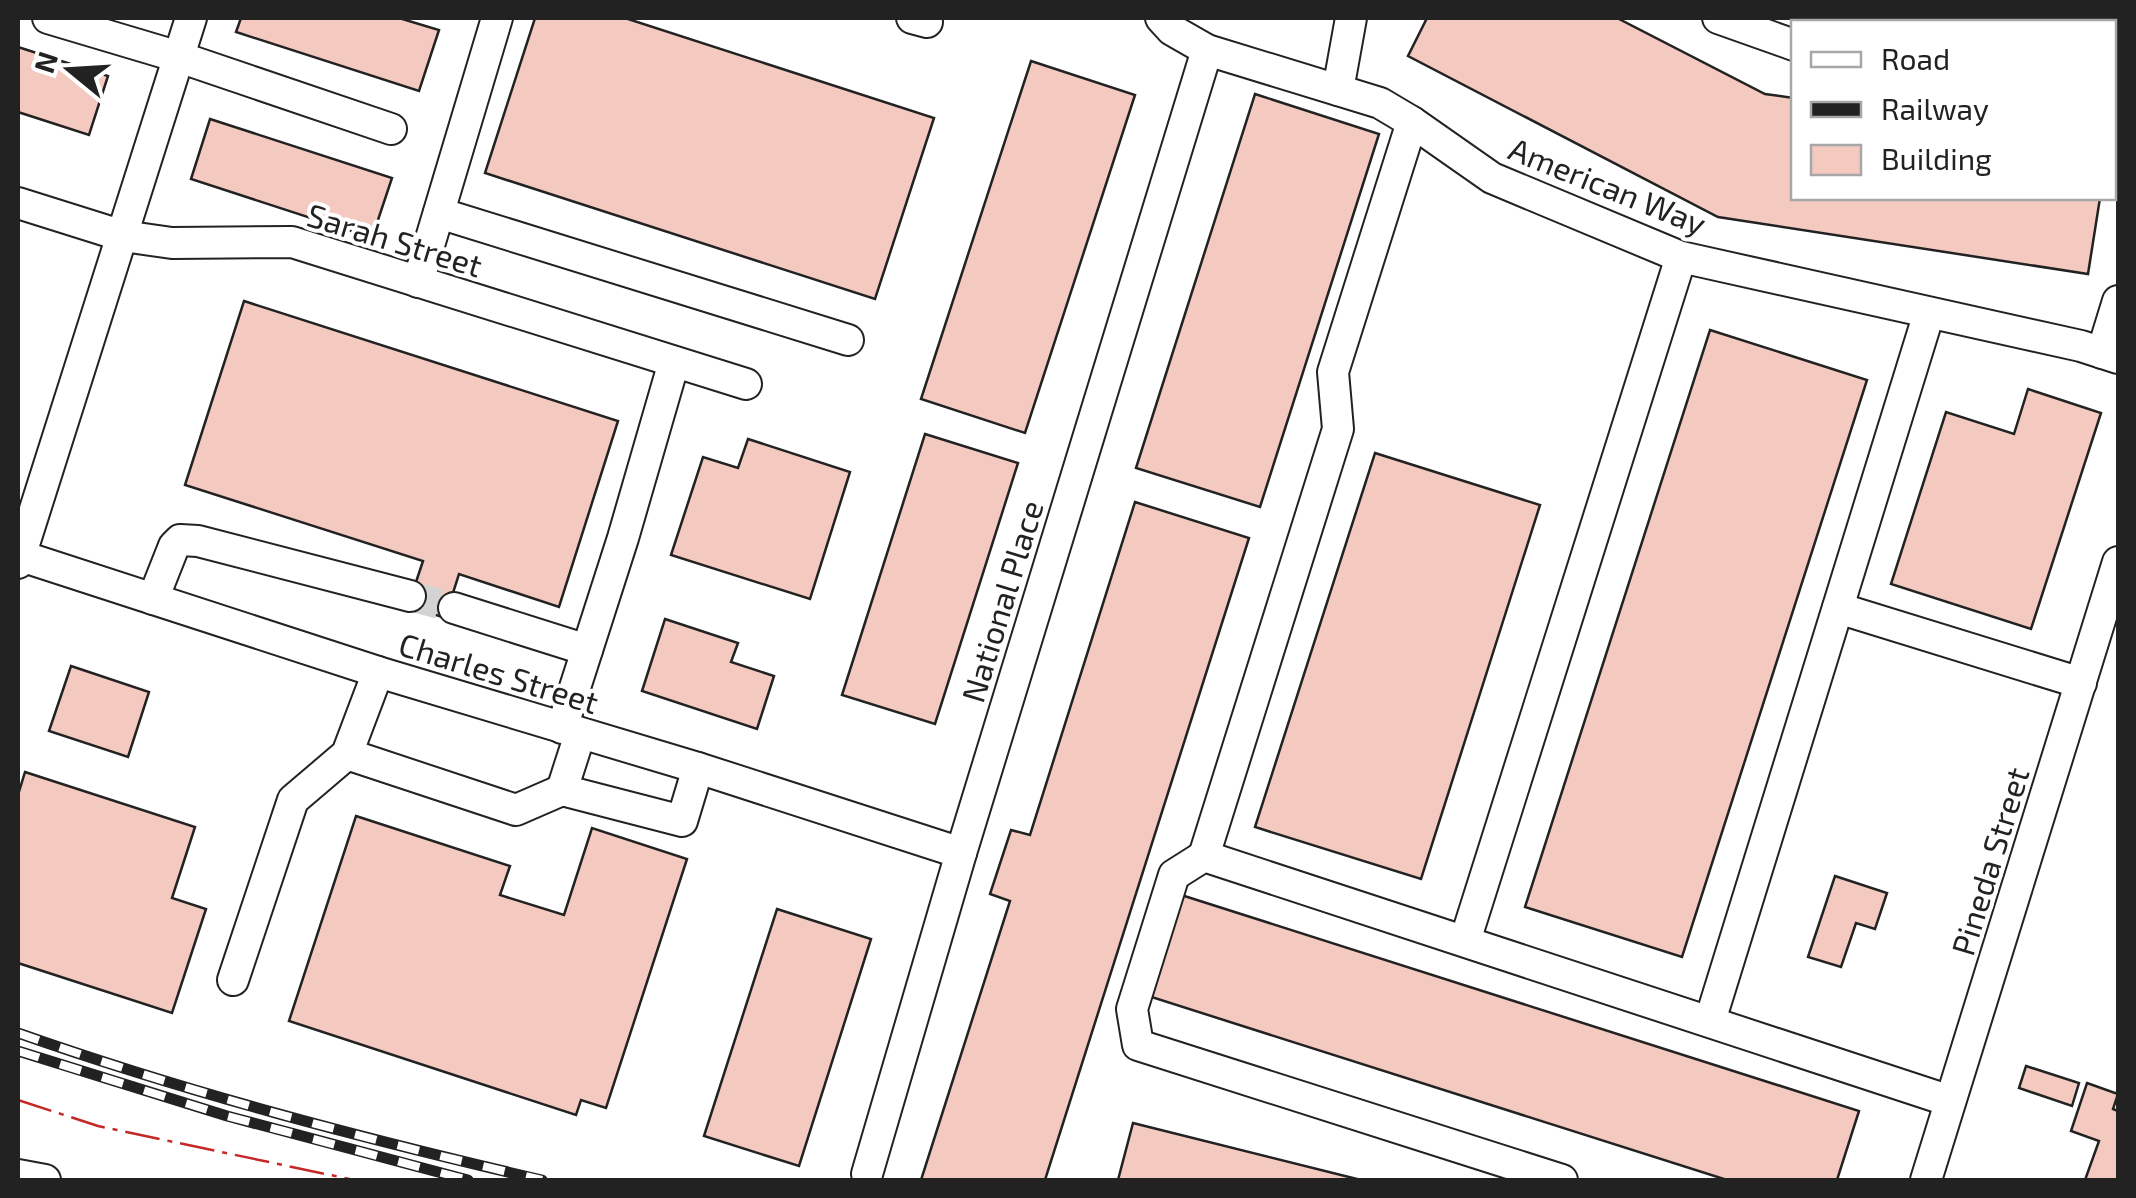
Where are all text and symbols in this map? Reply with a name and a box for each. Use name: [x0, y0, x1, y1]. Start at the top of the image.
north arrow: [20, 20, 120, 120]
legend: [1791, 20, 2116, 200]
text: Road: [1881, 40, 1950, 76]
text: N: [26, 47, 65, 77]
text: Railway: [1881, 90, 1989, 126]
street label: American Way: [1504, 128, 1712, 242]
text: Building: [1881, 140, 1992, 176]
street label: Sarah Street: [303, 194, 487, 284]
street label: National Place: [952, 496, 1050, 706]
street label: Charles Street: [395, 624, 603, 720]
street label: Pineda Street: [1942, 762, 2036, 960]

